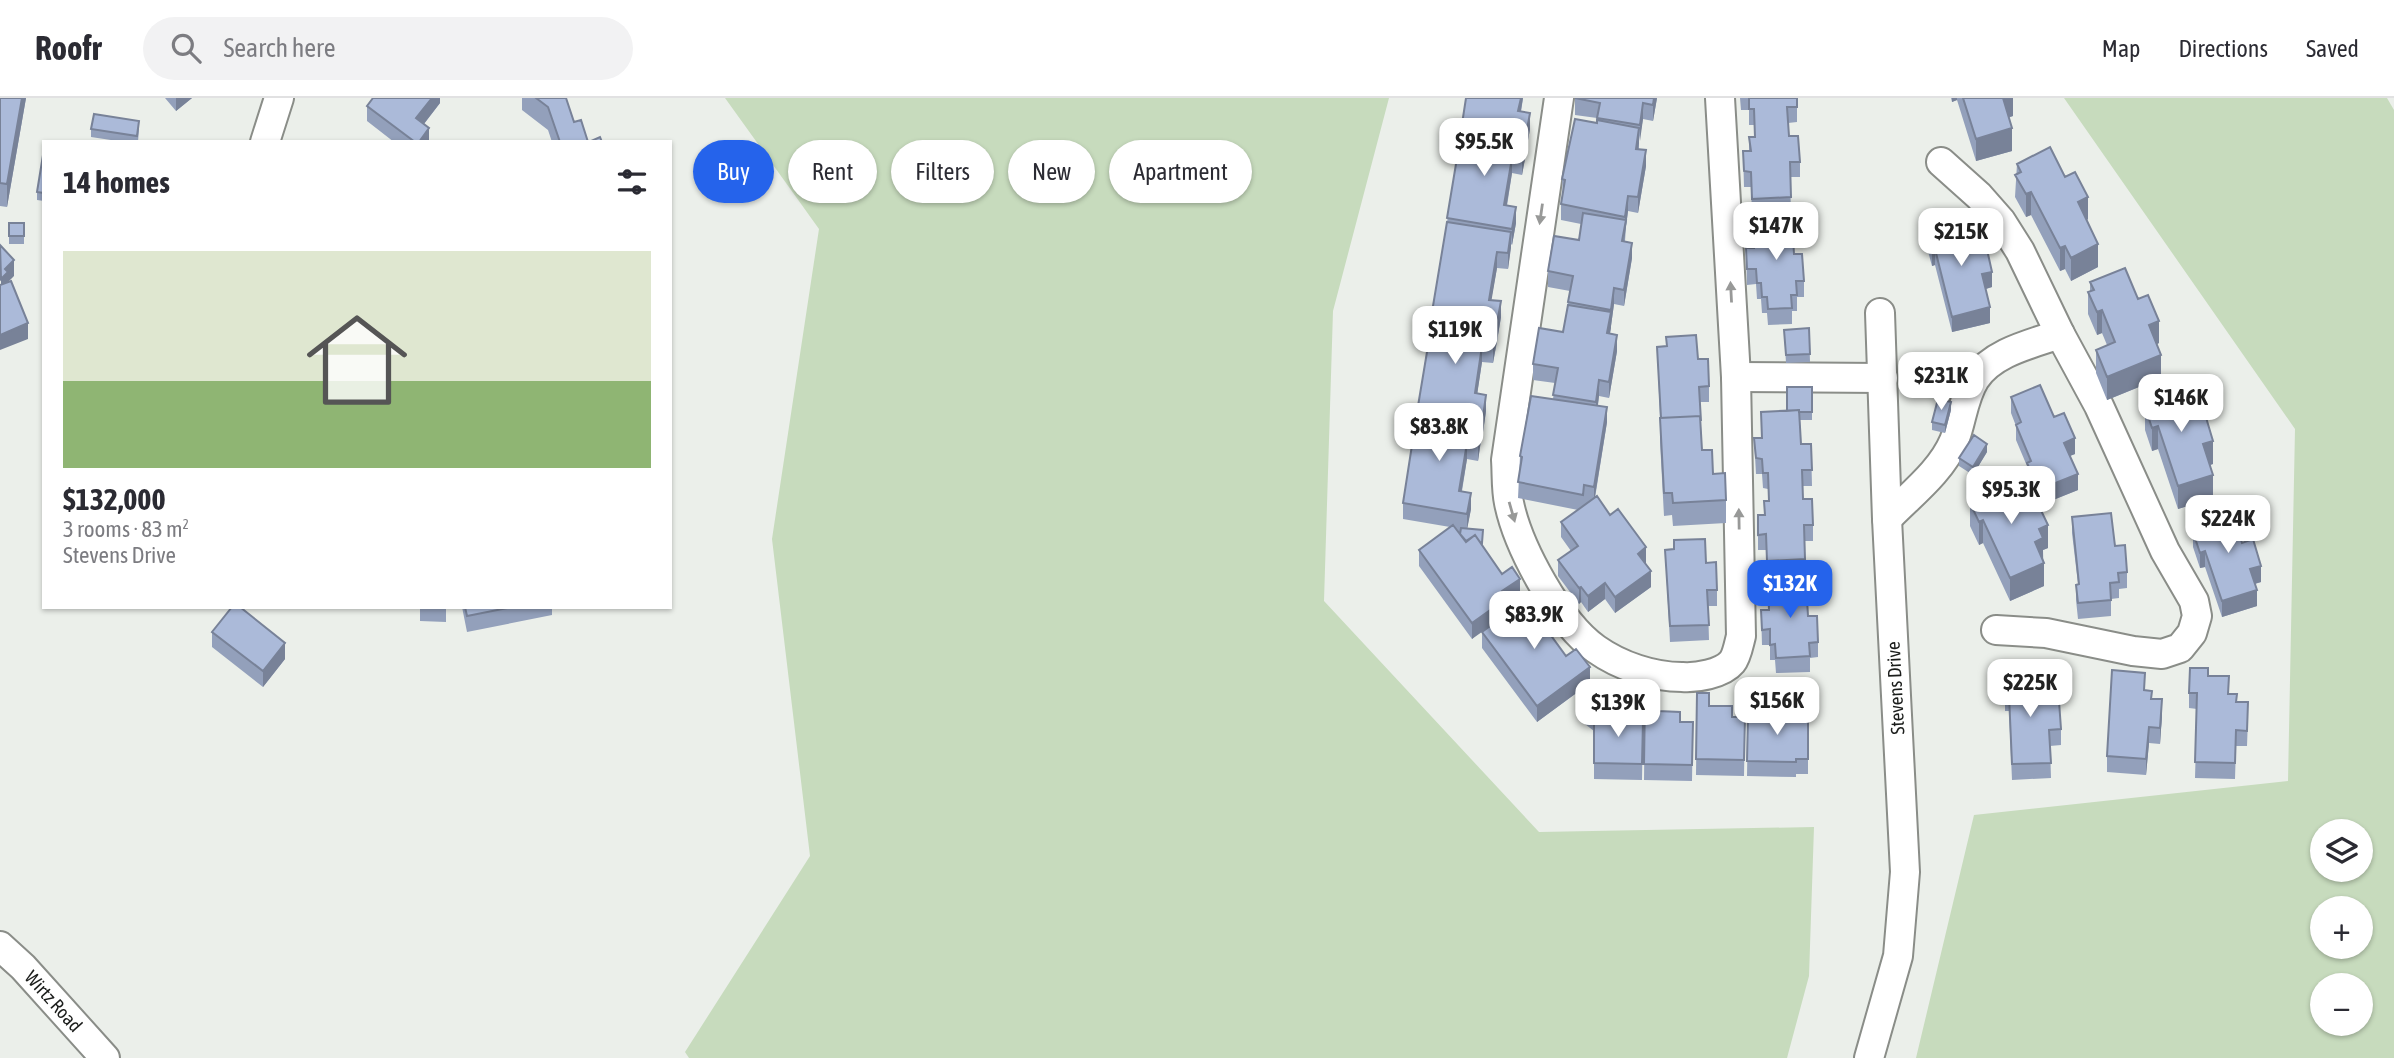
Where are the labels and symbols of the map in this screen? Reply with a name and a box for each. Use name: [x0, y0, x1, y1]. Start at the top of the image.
pin: $95.5K: [1427, 118, 1541, 178]
pin: $147K: [1727, 202, 1825, 262]
one-way arrow: [1536, 203, 1547, 225]
pin: $215K: [1912, 208, 2010, 268]
one-way arrow: [1725, 281, 1736, 303]
pin: $119K: [1406, 306, 1504, 366]
pin: $231K: [1892, 352, 1990, 412]
pin: $146K: [2132, 374, 2230, 434]
pin: $83.8K: [1382, 404, 1496, 463]
pin: $95.3K: [1954, 466, 2068, 526]
pin: $224K: [2179, 496, 2277, 555]
one-way arrow: [1507, 502, 1517, 523]
one-way arrow: [1733, 508, 1744, 530]
pin: $132K: [1741, 560, 1839, 620]
pin: $83.9K: [1477, 592, 1591, 651]
street label: Stevens Drive: [1882, 641, 1908, 735]
pin: $225K: [1981, 660, 2079, 719]
pin: $156K: [1728, 678, 1826, 737]
pin: $139K: [1569, 680, 1667, 739]
street label: Wirtz Road: [20, 966, 87, 1036]

